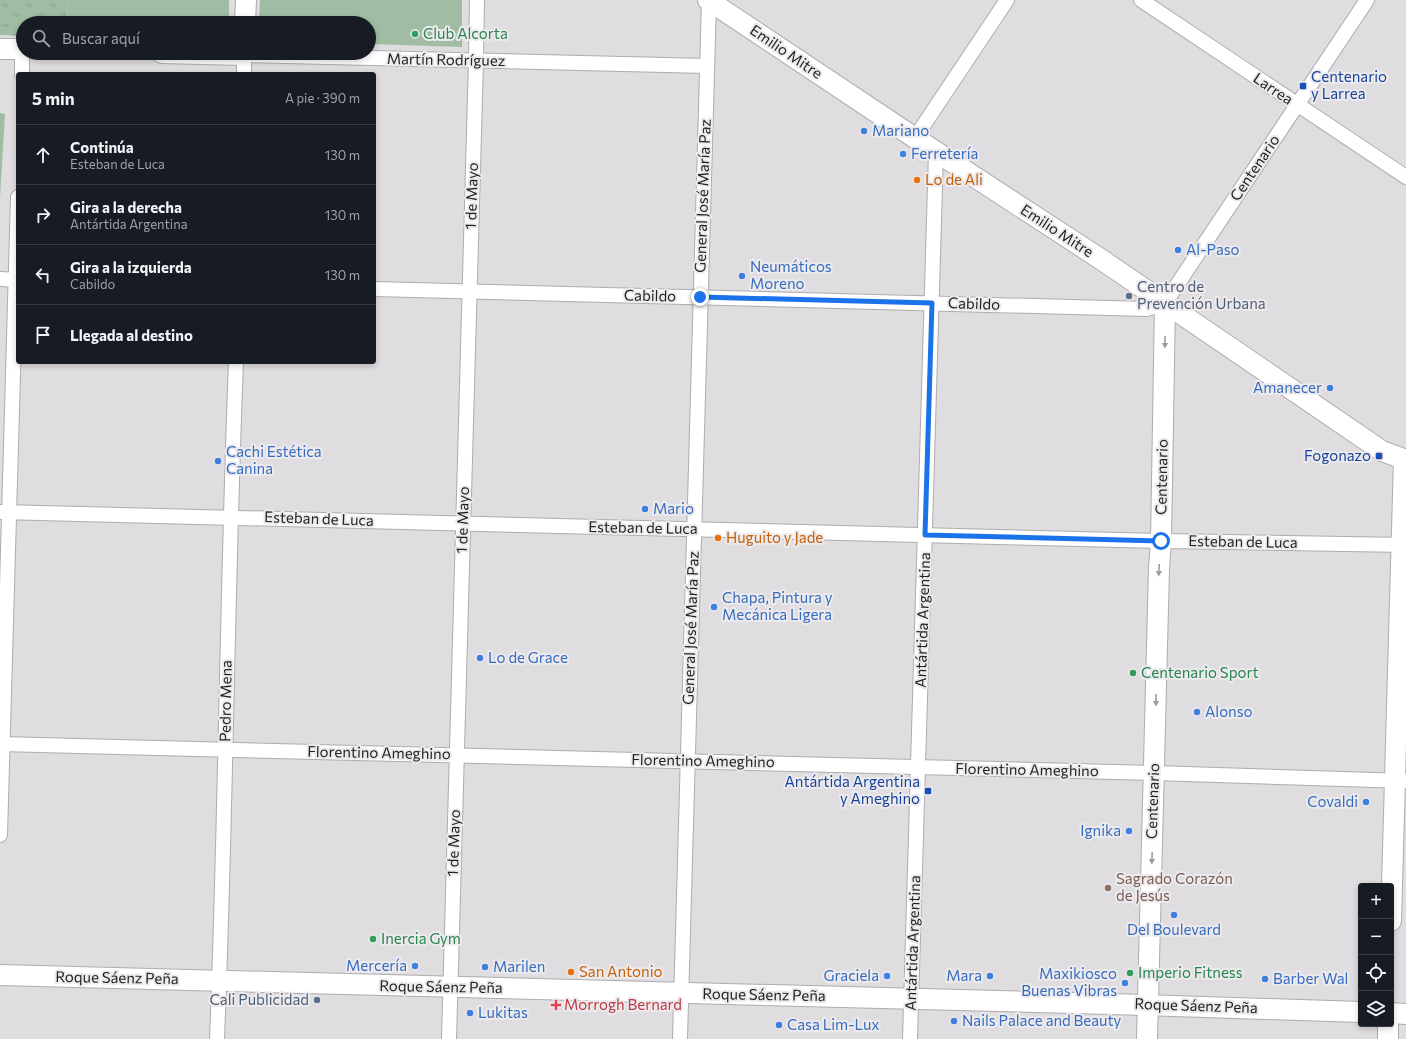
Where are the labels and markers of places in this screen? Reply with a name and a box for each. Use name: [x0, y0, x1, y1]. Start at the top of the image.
place label: Club Alcorta: [423, 24, 508, 42]
marker: Club Alcorta: [410, 29, 420, 39]
place label: Centenario y Larrea: [1311, 67, 1387, 102]
marker: Centenario y Larrea: [1298, 81, 1308, 91]
place label: Mariano: [872, 121, 929, 139]
marker: Mariano: [859, 126, 869, 136]
place label: Ferretería: [911, 144, 978, 162]
marker: Ferretería: [898, 149, 908, 159]
place label: Lo de Ali: [925, 170, 983, 188]
marker: Lo de Ali: [912, 175, 922, 185]
place label: Al-Paso: [1186, 240, 1240, 258]
marker: Al-Paso: [1173, 245, 1183, 255]
place label: Neumáticos Moreno: [750, 257, 832, 292]
marker: Neumáticos Moreno: [737, 271, 747, 281]
place label: Centro de Prevención Urbana: [1137, 277, 1266, 312]
marker: Centro de Prevención Urbana: [1124, 291, 1134, 301]
place label: Amanecer: [1253, 378, 1322, 396]
marker: Amanecer: [1325, 383, 1335, 393]
place label: Cachi Estética Canina: [226, 442, 322, 477]
place label: Fogonazo: [1304, 446, 1371, 464]
marker: Fogonazo: [1374, 451, 1384, 461]
marker: Cachi Estética Canina: [213, 456, 223, 466]
place label: Mario: [653, 499, 694, 517]
marker: Mario: [640, 504, 650, 514]
place label: Huguito y Jade: [726, 528, 823, 546]
marker: Huguito y Jade: [713, 533, 723, 543]
place label: Chapa, Pintura y Mecánica Ligera: [722, 588, 833, 623]
marker: Chapa, Pintura y Mecánica Ligera: [709, 602, 719, 612]
place label: Lo de Grace: [488, 648, 568, 666]
marker: Lo de Grace: [475, 653, 485, 663]
place label: Centenario Sport: [1141, 663, 1259, 681]
marker: Centenario Sport: [1128, 668, 1138, 678]
place label: Alonso: [1205, 702, 1253, 720]
marker: Alonso: [1192, 707, 1202, 717]
place label: Antártida Argentina y Ameghino: [784, 772, 920, 807]
marker: Antártida Argentina y Ameghino: [923, 786, 933, 796]
place label: Covaldi: [1307, 792, 1358, 810]
marker: Covaldi: [1361, 797, 1371, 807]
place label: Ignika: [1080, 821, 1121, 839]
marker: Ignika: [1124, 826, 1134, 836]
place label: Sagrado Corazón de Jesús: [1116, 869, 1233, 904]
marker: Sagrado Corazón de Jesús: [1103, 883, 1113, 893]
marker: Del Boulevard: [1169, 910, 1179, 920]
place label: Del Boulevard: [1127, 920, 1221, 938]
place label: Inercia Gym: [381, 929, 461, 947]
marker: Inercia Gym: [368, 934, 378, 944]
place label: Mercería: [346, 956, 407, 974]
place label: Marilen: [493, 957, 545, 975]
marker: Mercería: [410, 961, 420, 971]
marker: Marilen: [480, 962, 490, 972]
place label: San Antonio: [579, 962, 663, 980]
place label: Imperio Fitness: [1138, 963, 1243, 981]
place label: Maxikiosco Buenas Vibras: [1021, 964, 1117, 999]
place label: Graciela: [823, 966, 879, 984]
place label: Mara: [946, 966, 982, 984]
marker: San Antonio: [566, 967, 576, 977]
marker: Imperio Fitness: [1125, 968, 1135, 978]
place label: Barber Wal: [1273, 969, 1348, 987]
marker: Graciela: [882, 971, 892, 981]
marker: Mara: [985, 971, 995, 981]
marker: Barber Wal: [1260, 974, 1270, 984]
marker: Maxikiosco Buenas Vibras: [1120, 978, 1130, 988]
place label: Cali Publicidad: [210, 990, 309, 1008]
marker: Cali Publicidad: [312, 995, 322, 1005]
place label: Morrogh Bernard: [564, 995, 682, 1013]
marker: Morrogh Bernard: [551, 1000, 561, 1010]
place label: Lukitas: [478, 1003, 528, 1021]
marker: Lukitas: [465, 1008, 475, 1018]
place label: Nails Palace and Beauty: [962, 1011, 1122, 1029]
place label: Casa Lim-Lux: [787, 1015, 879, 1033]
marker: Nails Palace and Beauty: [949, 1016, 959, 1026]
marker: Casa Lim-Lux: [774, 1020, 784, 1030]

